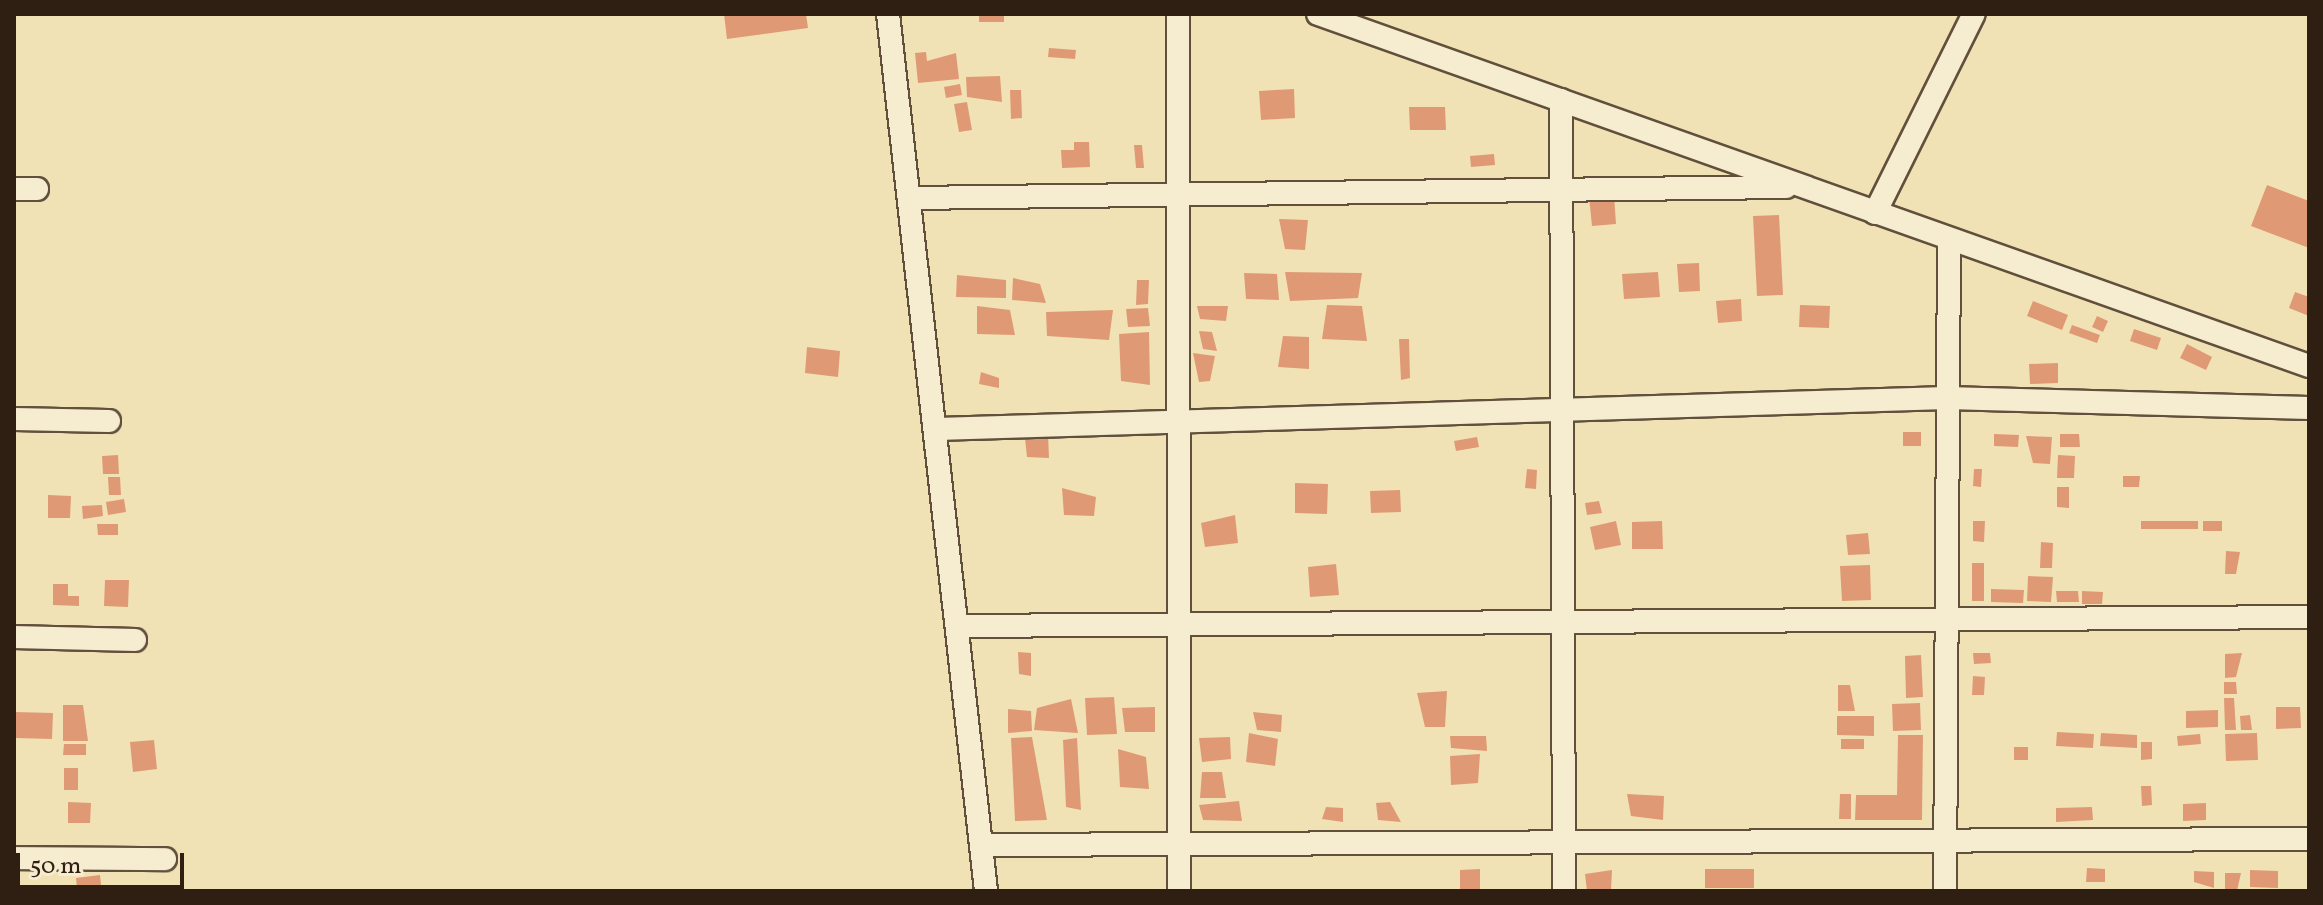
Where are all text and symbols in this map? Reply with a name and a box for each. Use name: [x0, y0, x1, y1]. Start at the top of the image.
scale bar: [20, 837, 188, 887]
text: 50 m: [30, 850, 82, 884]

